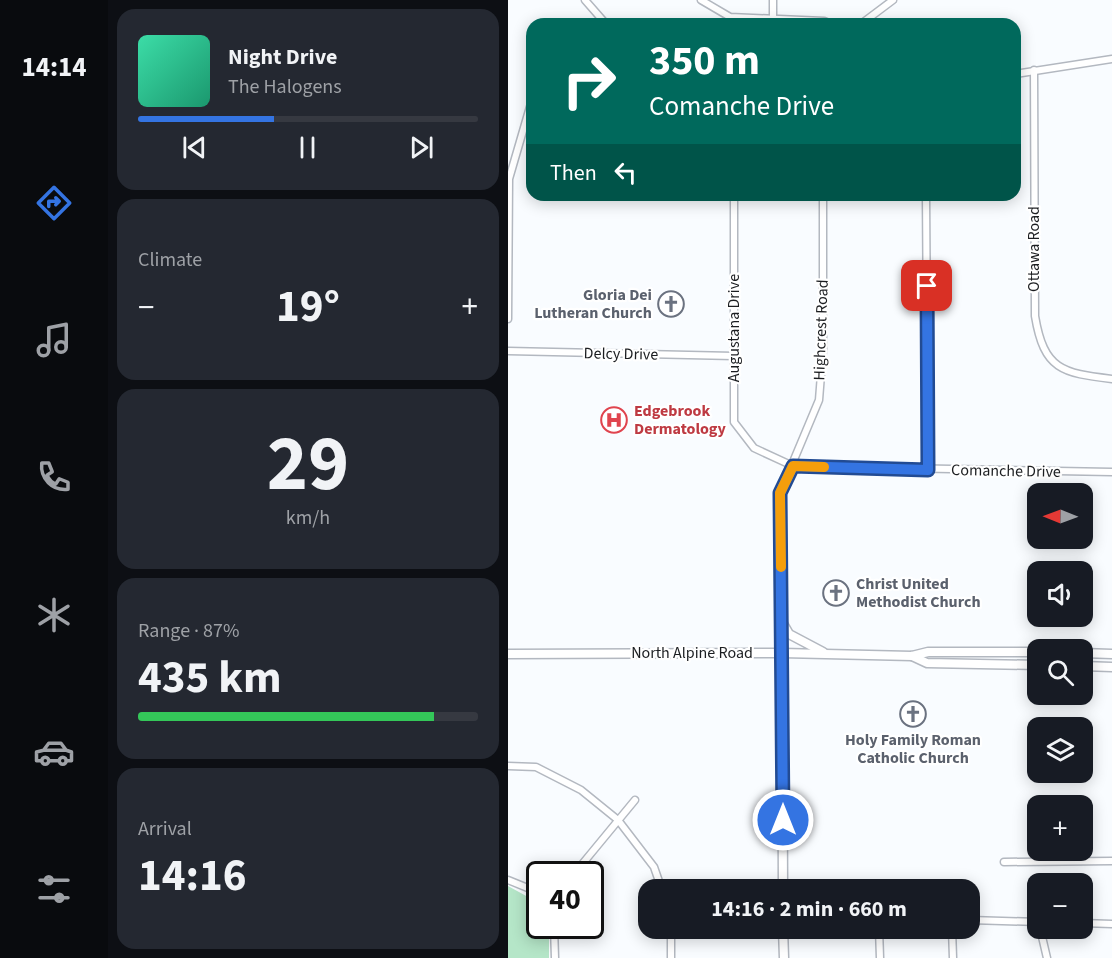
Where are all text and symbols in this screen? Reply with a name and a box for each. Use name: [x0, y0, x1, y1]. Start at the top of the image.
text: 350 m: [649, 31, 760, 91]
text: Night Drive: [228, 41, 337, 73]
icon: right: [550, 42, 628, 120]
text: 14:14: [21, 48, 87, 87]
text: The Halogens: [228, 73, 342, 101]
text: Comanche Drive: [649, 87, 834, 126]
icon: previous: [178, 131, 211, 164]
icon: pause: [291, 131, 324, 164]
icon: next: [405, 131, 438, 164]
icon: left: [609, 156, 642, 189]
text: Then: [550, 157, 597, 189]
icon: directions: [33, 182, 75, 224]
street label: Ottawa Road: [1023, 206, 1045, 292]
text: Climate: [138, 246, 202, 274]
pin: [901, 260, 952, 311]
icon: arrive: [910, 269, 943, 302]
street label: Augustana Drive: [723, 274, 745, 382]
text: 19°: [276, 275, 340, 339]
street label: Highcrest Road: [808, 279, 834, 381]
text: −: [138, 284, 154, 331]
text: +: [462, 284, 478, 331]
place label: Gloria Dei Lutheran Church: [534, 284, 652, 324]
church icon: Gloria Dei Lutheran Church: [656, 289, 686, 319]
icon: music: [33, 319, 75, 361]
street label: Delcy Drive: [584, 342, 659, 366]
place label: Edgebrook Dermatology: [634, 400, 726, 440]
hospital icon: Edgebrook Dermatology: [599, 405, 629, 435]
text: 29: [267, 409, 349, 520]
icon: phone: [33, 456, 75, 498]
street label: Comanche Drive: [951, 459, 1061, 483]
north arrow: [1027, 483, 1093, 549]
map controls: [1027, 483, 1093, 939]
text: km/h: [286, 504, 330, 532]
button: sound: [1027, 561, 1093, 627]
place label: Christ United Methodist Church: [856, 573, 981, 613]
church icon: Christ United Methodist Church: [821, 578, 851, 608]
icon: climate: [33, 594, 75, 636]
text: Range · 87%: [138, 617, 239, 645]
button: search: [1027, 639, 1093, 705]
street label: North Alpine Road: [631, 642, 753, 664]
text: 435 km: [138, 646, 282, 710]
church icon: Holy Family Roman Catholic Church: [898, 699, 928, 729]
button: layers: [1027, 717, 1093, 783]
place label: Holy Family Roman Catholic Church: [845, 729, 981, 769]
icon: car: [33, 731, 75, 773]
position arrow: [751, 788, 815, 852]
button: +: [1027, 795, 1093, 861]
text: Arrival: [138, 815, 192, 843]
text: 14:16: [138, 844, 247, 908]
speed limit sign: 40: [526, 861, 604, 939]
icon: filters: [33, 868, 75, 910]
button: −: [1027, 873, 1093, 939]
text: 14:16 · 2 min · 660 m: [711, 893, 907, 925]

